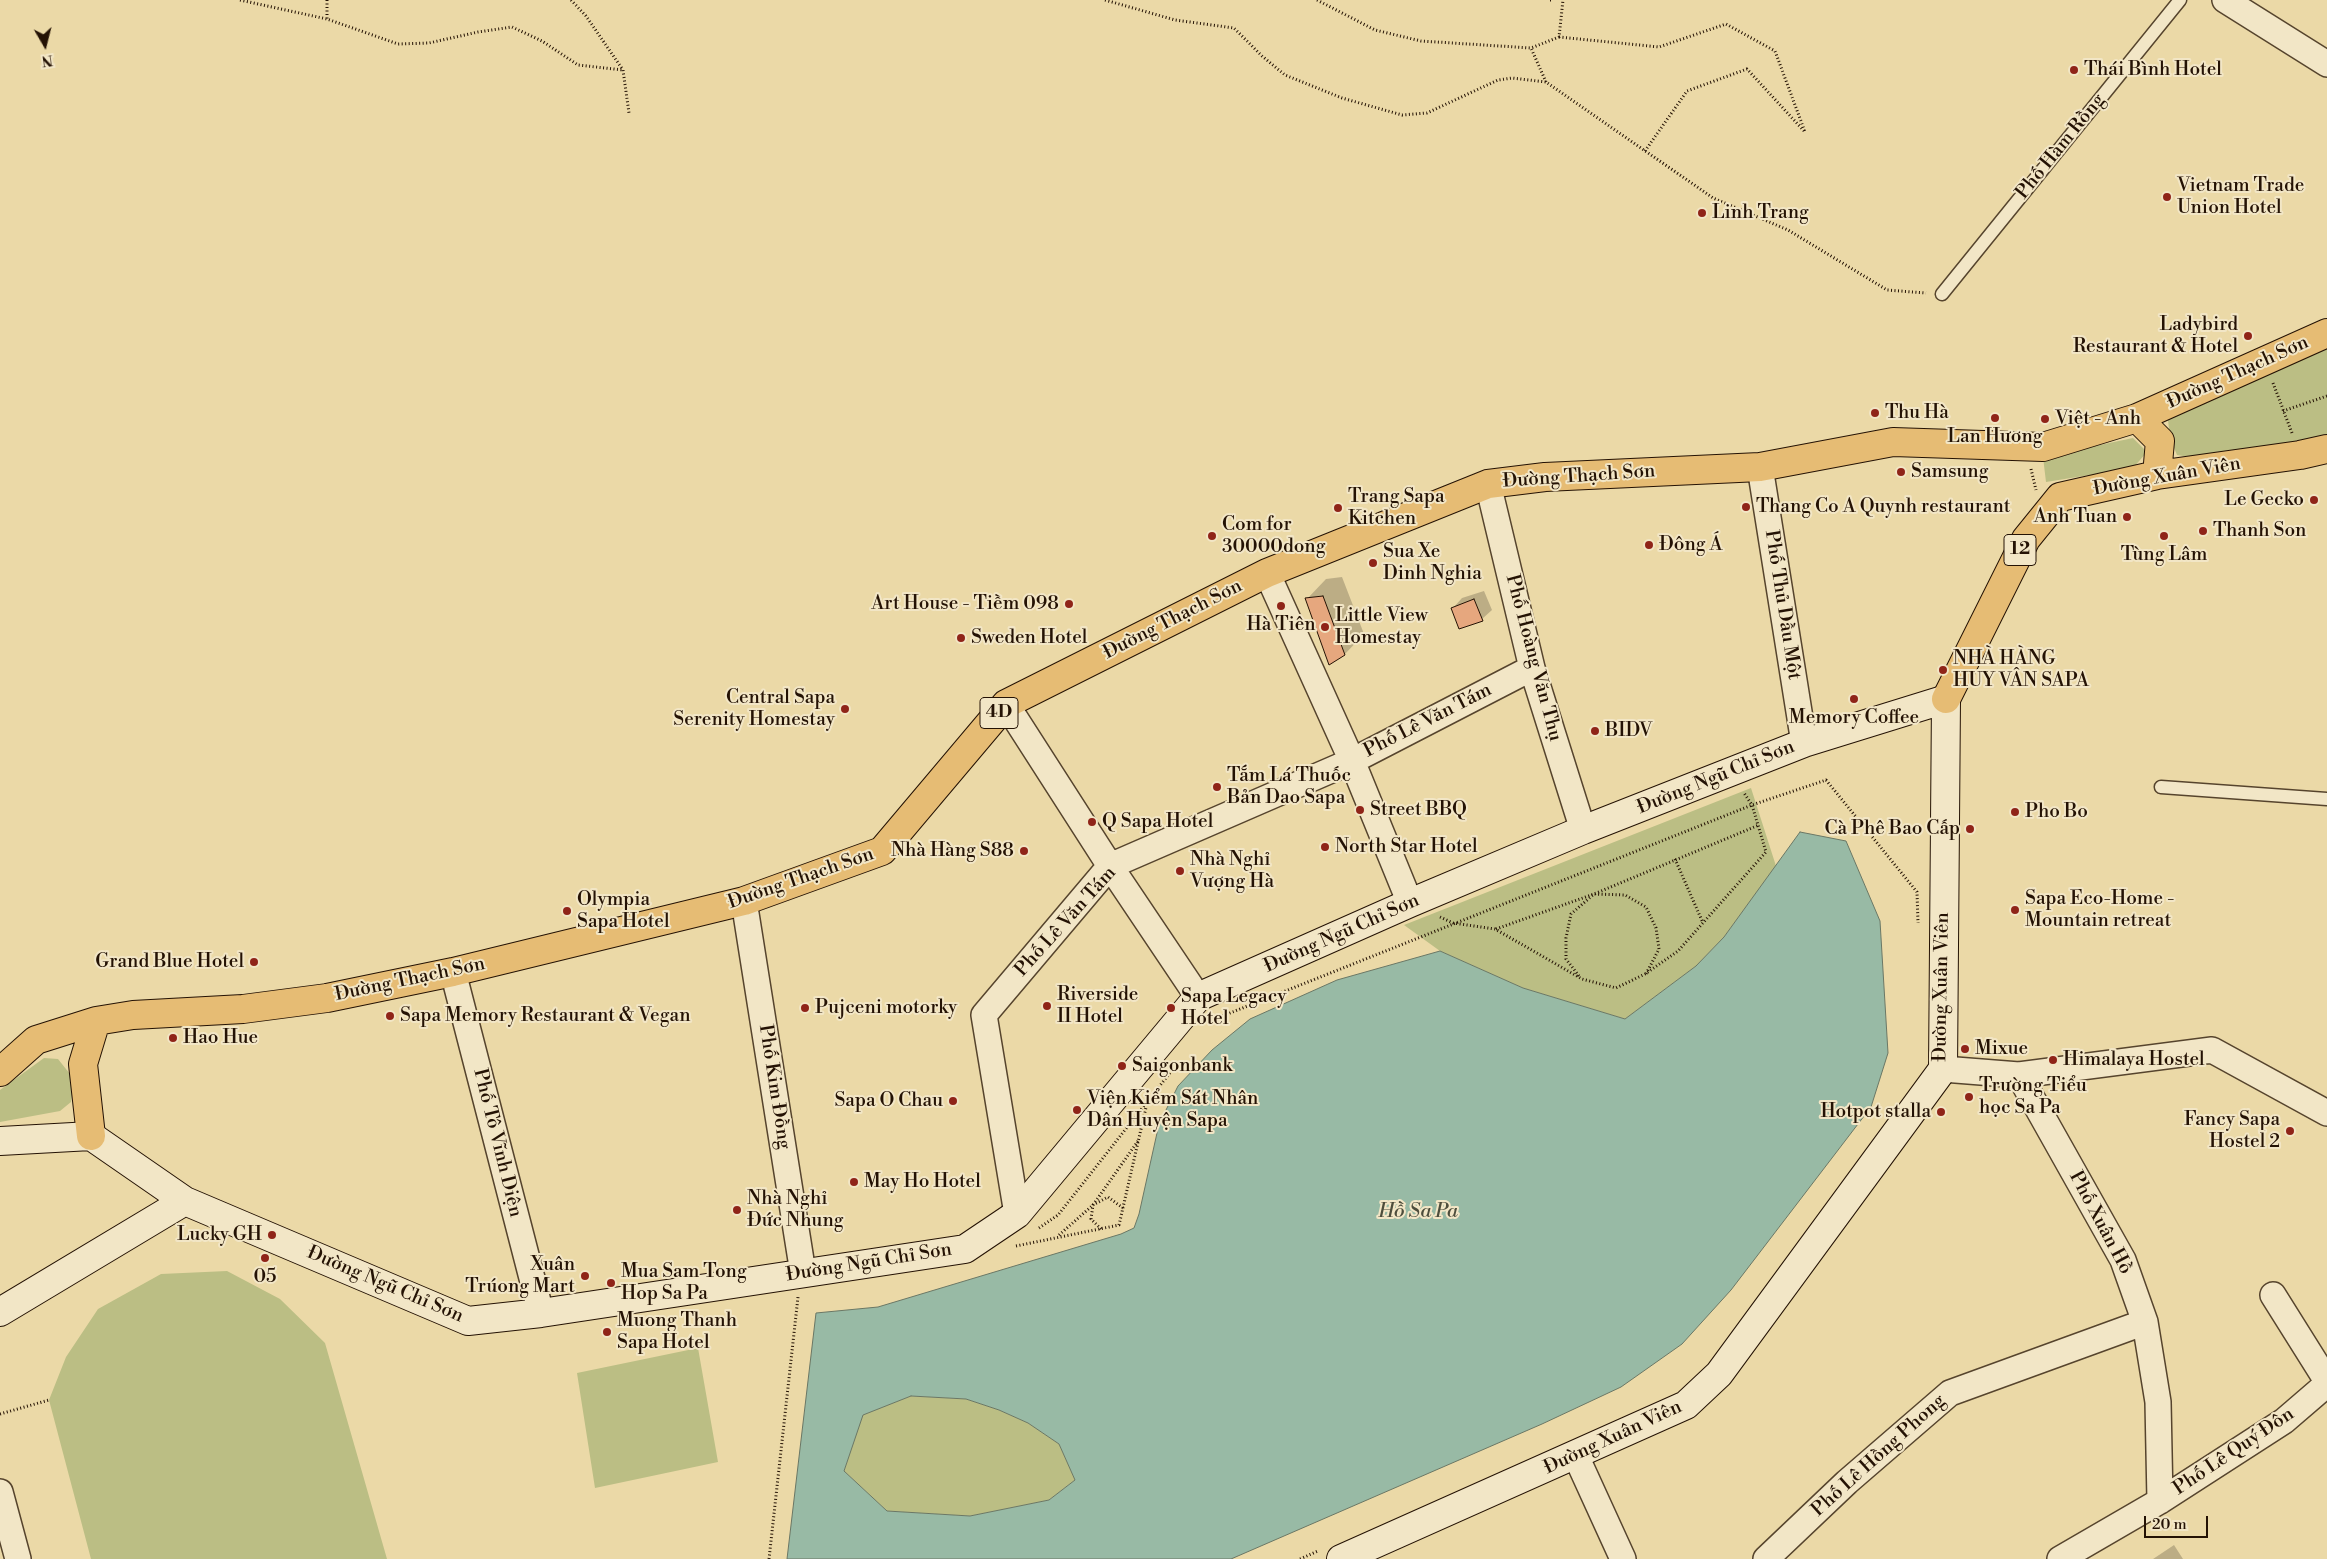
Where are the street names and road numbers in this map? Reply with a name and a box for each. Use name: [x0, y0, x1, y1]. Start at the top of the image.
street label: Phố Hàm Rồng: [2012, 90, 2110, 204]
street label: Đường Thạch Sơn: [2164, 331, 2312, 415]
street label: Đường Xuân Viên: [2091, 453, 2243, 501]
street label: Đường Thạch Sơn: [1502, 460, 1656, 494]
street label: Phố Thủ Dầu Một: [1759, 529, 1805, 681]
road number: 12: [2004, 534, 2036, 566]
street label: Phố Hoàng Văn Thụ: [1500, 572, 1566, 744]
street label: Đường Thạch Sơn: [1100, 575, 1246, 665]
street label: Phố Lê Văn Tám: [1360, 679, 1496, 763]
road number: 4D: [980, 698, 1018, 728]
street label: Đường Ngũ Chỉ Sơn: [1634, 736, 1798, 820]
street label: Đường Thạch Sơn: [725, 843, 877, 915]
street label: Phố Lê Văn Tám: [1011, 862, 1121, 982]
street label: Đường Ngũ Chỉ Sơn: [1261, 890, 1423, 978]
street label: Đường Xuân Viên: [1929, 912, 1955, 1062]
street label: Đường Thạch Sơn: [333, 953, 487, 1007]
street label: Phố Kim Đồng: [753, 1023, 795, 1151]
street label: Phố Tô Vĩnh Diện: [467, 1066, 527, 1220]
street label: Phố Xuân Hồ: [2063, 1168, 2137, 1278]
street label: Đường Ngũ Chỉ Sơn: [784, 1239, 954, 1287]
street label: Đường Ngũ Chỉ Sơn: [303, 1242, 467, 1328]
street label: Phố Lê Hồng Phong: [1807, 1390, 1951, 1522]
street label: Đường Xuân Viên: [1540, 1396, 1686, 1480]
street label: Phố Lê Quý Đôn: [2169, 1403, 2299, 1501]

